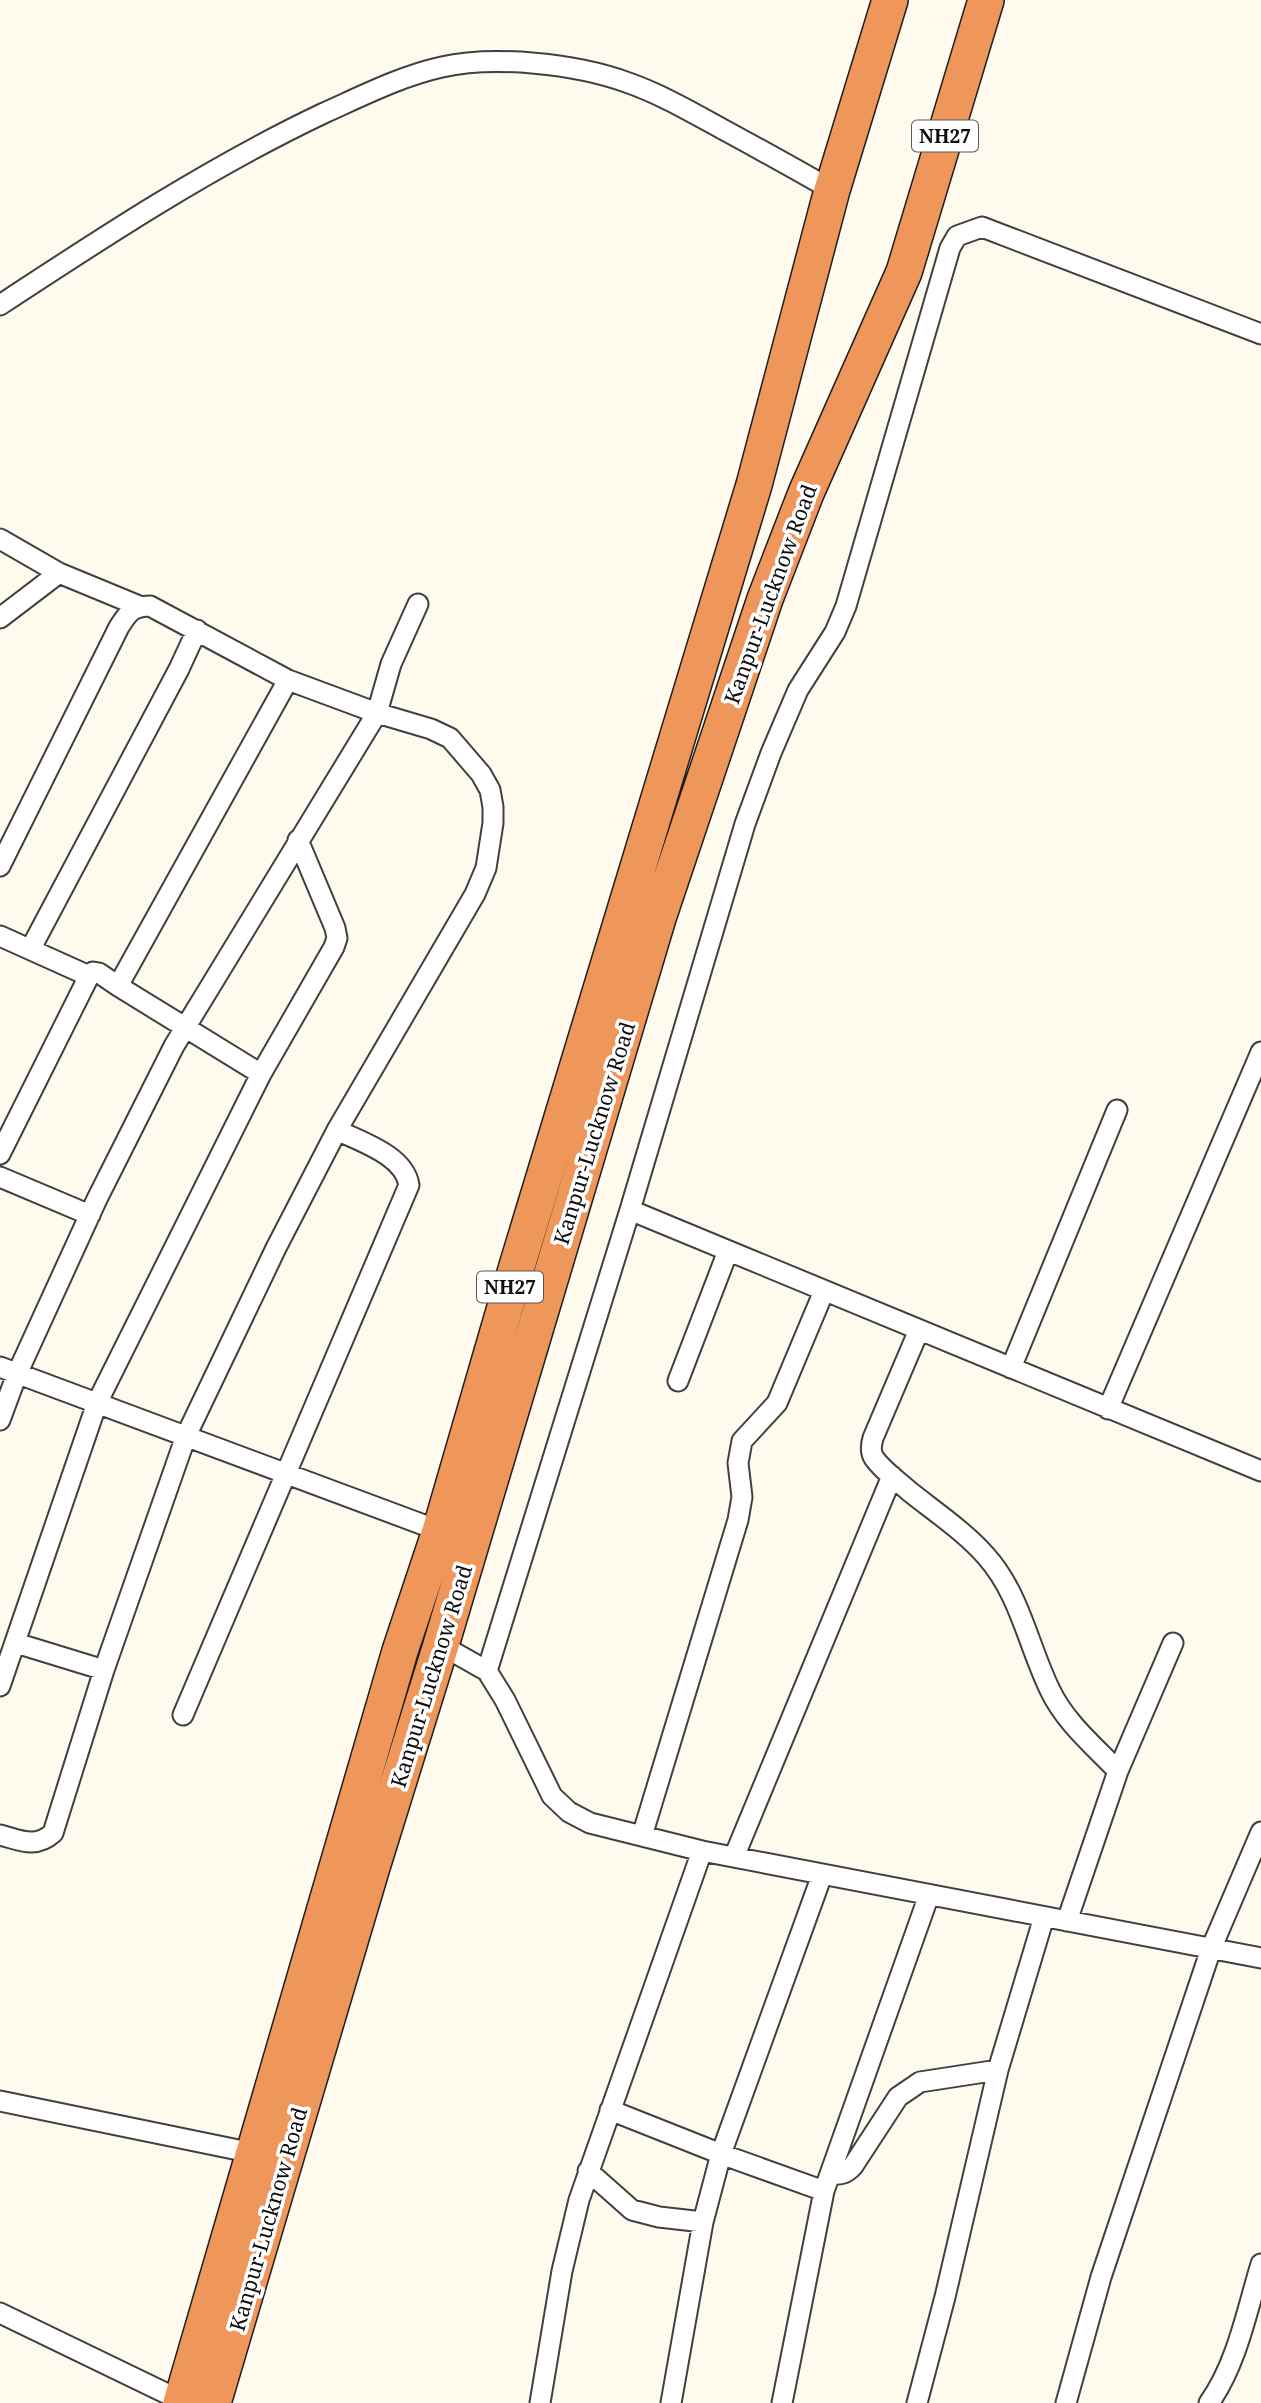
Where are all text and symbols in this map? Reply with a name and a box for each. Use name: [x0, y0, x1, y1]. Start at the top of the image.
road number: NH27: [912, 120, 978, 152]
street label: Kanpur-Lucknow Road: [717, 480, 823, 708]
street label: Kanpur-Lucknow Road: [547, 1018, 641, 1248]
road number: NH27: [477, 1272, 543, 1302]
street label: Kanpur-Lucknow Road: [384, 1561, 478, 1791]
street label: Kanpur-Lucknow Road: [223, 2104, 313, 2334]

